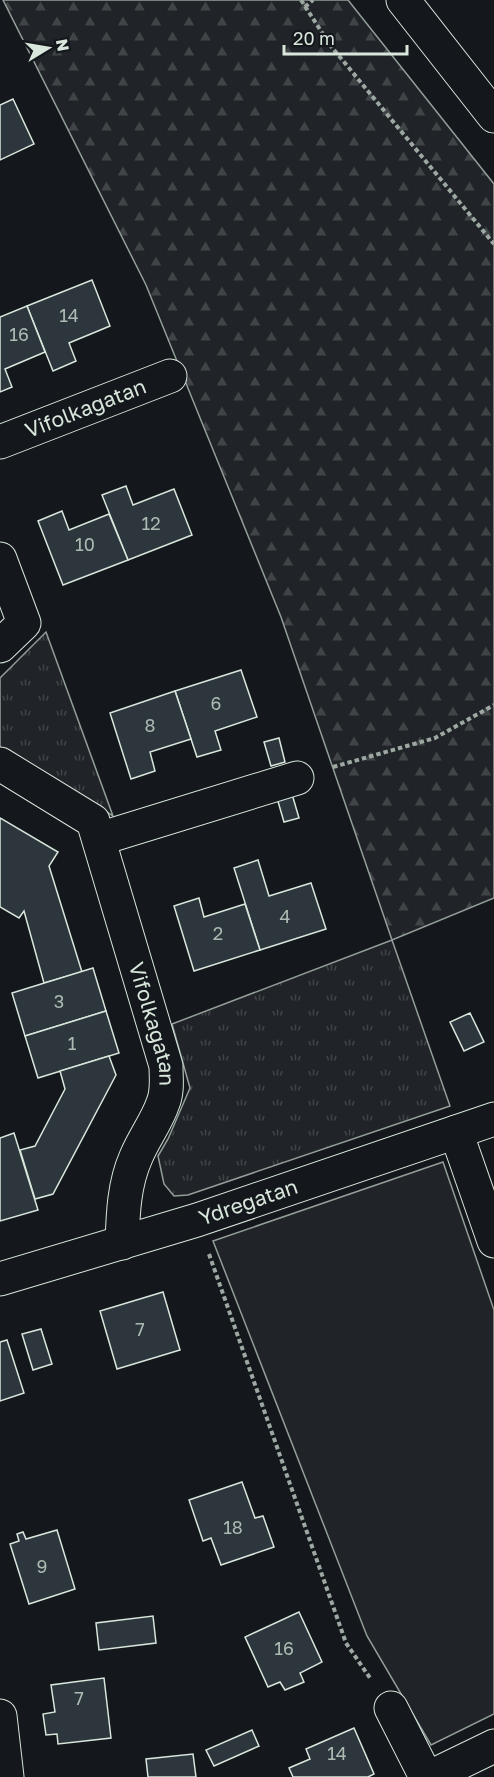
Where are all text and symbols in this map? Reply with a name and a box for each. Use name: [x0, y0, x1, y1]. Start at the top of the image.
north arrow: [18, 18, 78, 78]
scale bar: [284, 18, 407, 56]
text: 20 m: [293, 27, 335, 49]
text: N: [52, 37, 74, 53]
house number: 14: [59, 304, 79, 326]
house number: 16: [9, 323, 29, 345]
street label: Vifolkagatan: [21, 373, 150, 443]
house number: 12: [141, 512, 161, 534]
house number: 10: [75, 533, 95, 555]
house number: 6: [211, 692, 221, 714]
house number: 8: [145, 714, 155, 736]
house number: 4: [280, 905, 291, 927]
house number: 2: [213, 922, 223, 944]
street label: Vifolkagatan: [124, 959, 180, 1086]
house number: 3: [54, 990, 64, 1012]
house number: 1: [68, 1032, 77, 1054]
street label: Ydregatan: [195, 1173, 301, 1230]
house number: 7: [135, 1318, 145, 1340]
house number: 18: [223, 1516, 243, 1538]
house number: 9: [37, 1555, 47, 1577]
house number: 16: [274, 1637, 294, 1659]
house number: 7: [74, 1687, 84, 1709]
house number: 14: [327, 1742, 347, 1764]

